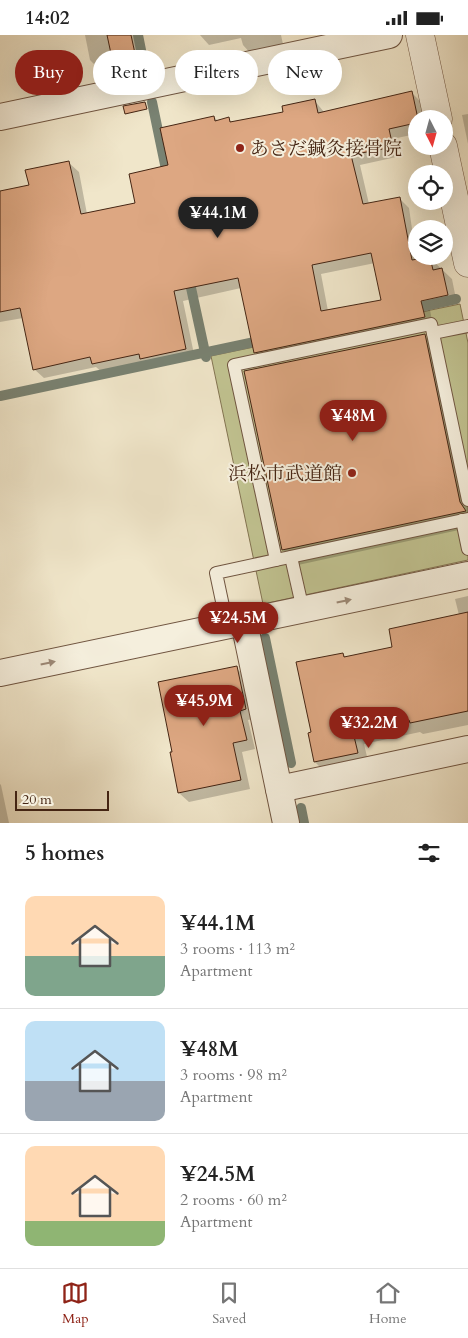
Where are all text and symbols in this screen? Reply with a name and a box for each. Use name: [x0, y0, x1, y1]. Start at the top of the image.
text: 14:02: [25, 5, 69, 31]
chip: Buy: [15, 50, 83, 95]
chip: Rent: [93, 50, 165, 95]
chip: Filters: [175, 50, 258, 95]
chip: New: [268, 50, 342, 95]
north arrow: [408, 110, 452, 155]
map controls: [408, 110, 453, 265]
place label: あさだ鍼灸接骨院: [250, 136, 402, 162]
marker: あさだ鍼灸接骨院: [234, 142, 246, 154]
button: locate: [408, 165, 453, 210]
pin: ¥44.1M: [177, 197, 259, 239]
text: ¥44.1M: [189, 202, 247, 224]
button: layers: [408, 220, 453, 265]
pin: ¥48M: [323, 399, 383, 442]
text: ¥48M: [331, 405, 375, 427]
place label: 浜松市武道館: [228, 461, 342, 487]
marker: 浜松市武道館: [346, 467, 358, 479]
one-way arrow: [336, 597, 351, 605]
pin: ¥24.5M: [197, 601, 279, 644]
text: ¥24.5M: [209, 607, 267, 629]
one-way arrow: [40, 659, 55, 667]
pin: ¥45.9M: [163, 685, 245, 727]
text: ¥45.9M: [175, 690, 233, 712]
pin: ¥32.2M: [328, 707, 410, 749]
text: ¥32.2M: [340, 712, 398, 734]
scale bar: [15, 788, 109, 811]
text: 20 m: [22, 790, 52, 809]
text: 5 homes: [25, 839, 104, 868]
icon: filters: [415, 839, 443, 867]
text: ¥44.1M: [180, 909, 256, 938]
icon: home: [65, 916, 125, 976]
text: 3 rooms · 113 m²: [180, 938, 295, 960]
text: Apartment: [180, 960, 253, 982]
text: ¥48M: [180, 1035, 239, 1064]
icon: home: [65, 1041, 125, 1101]
text: 3 rooms · 98 m²: [180, 1064, 287, 1086]
text: Apartment: [180, 1086, 253, 1108]
text: ¥24.5M: [180, 1160, 256, 1189]
icon: home: [65, 1166, 125, 1226]
text: 2 rooms · 60 m²: [180, 1189, 287, 1211]
text: Apartment: [180, 1211, 253, 1233]
tab: Map: [61, 1279, 89, 1328]
tab: Saved: [212, 1279, 246, 1328]
tab: Home: [369, 1279, 407, 1328]

